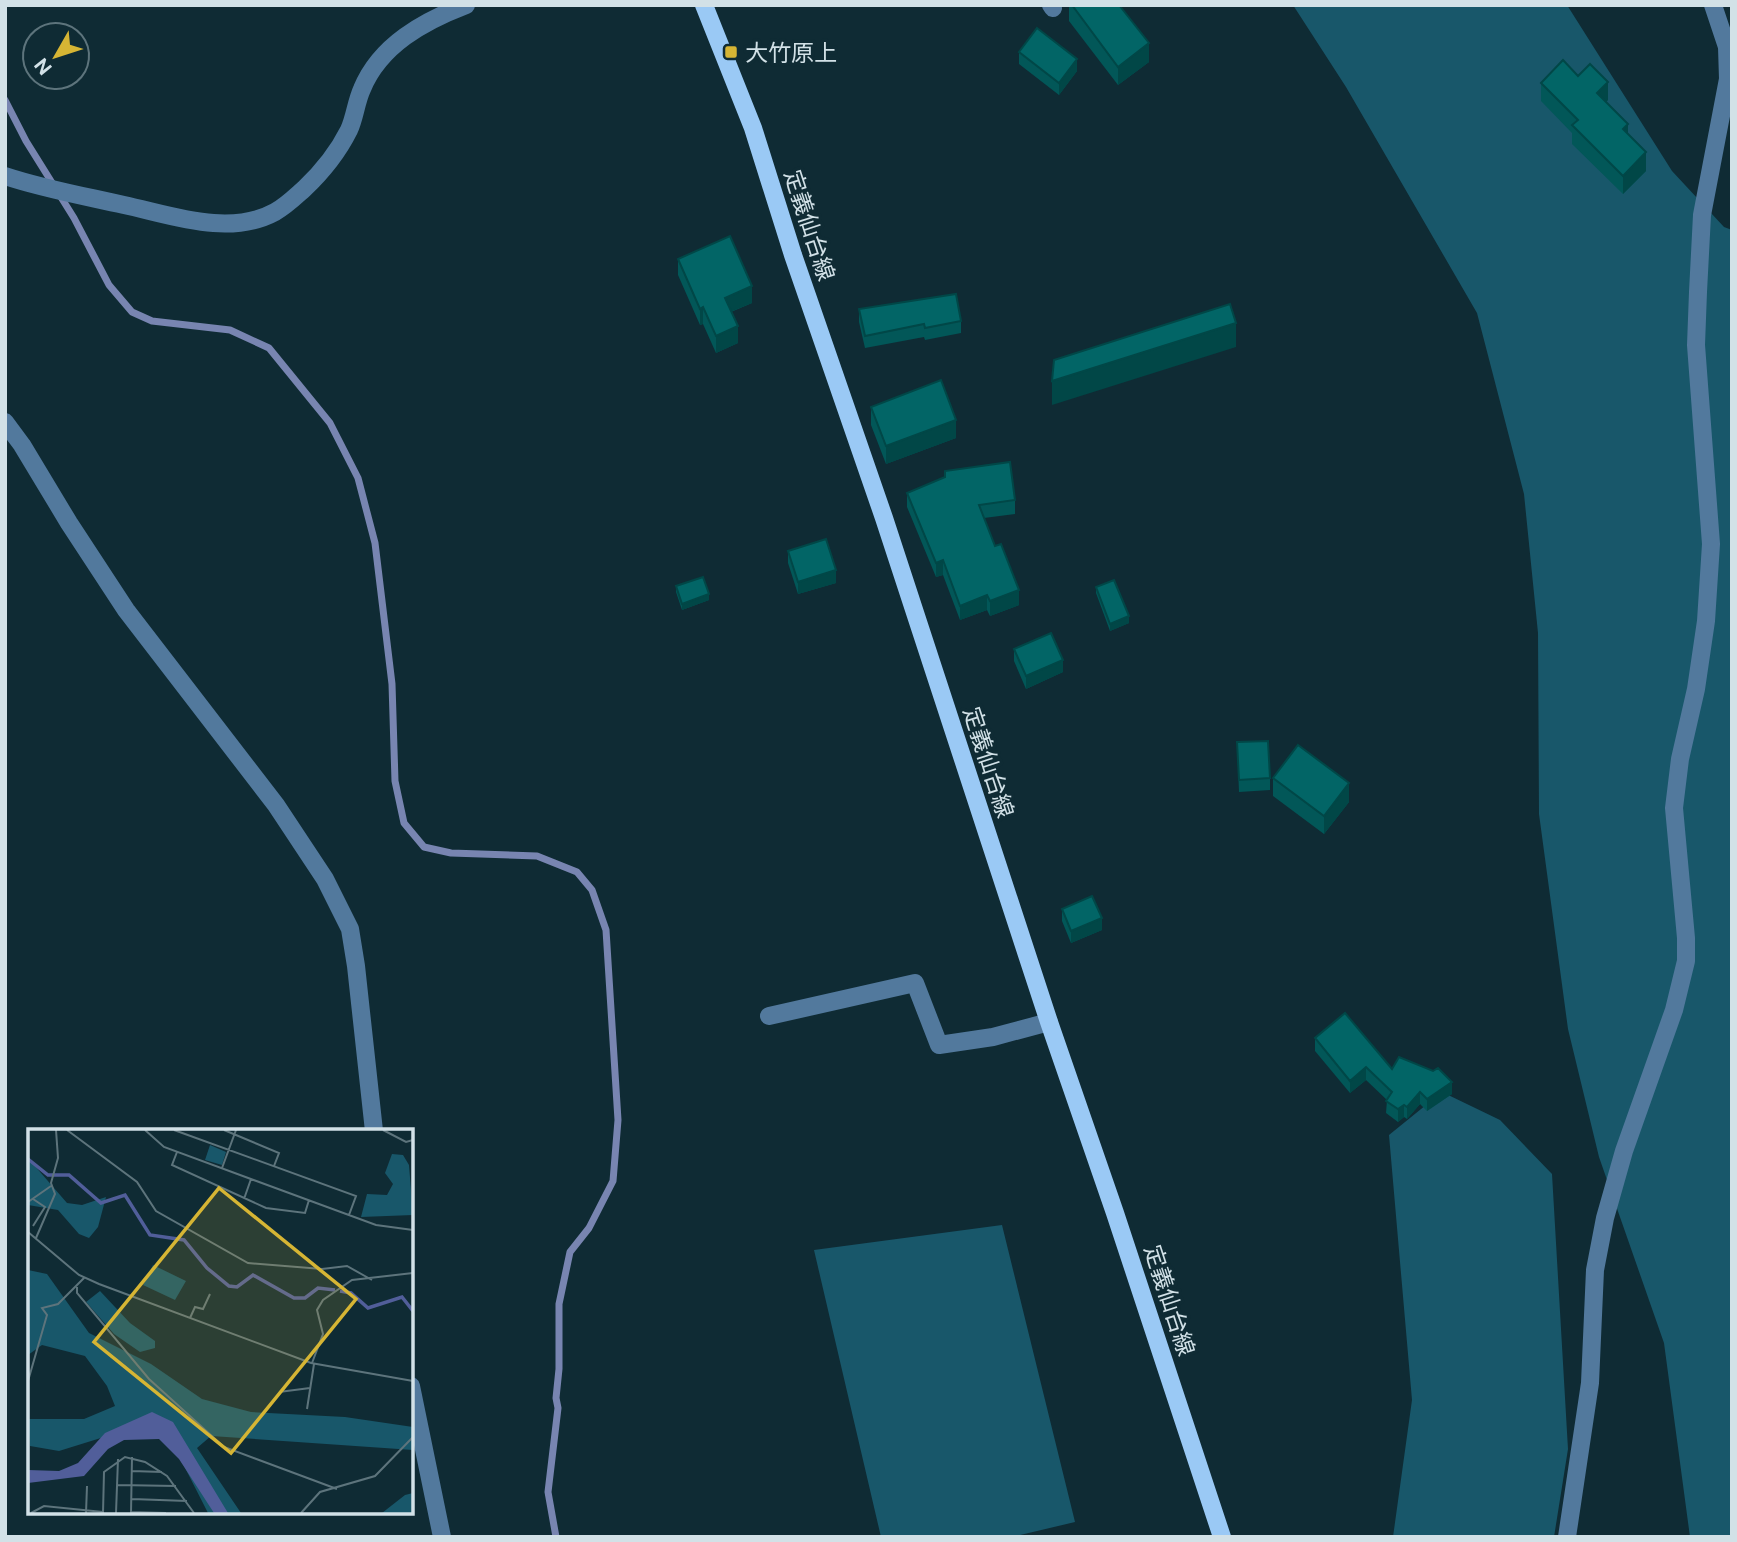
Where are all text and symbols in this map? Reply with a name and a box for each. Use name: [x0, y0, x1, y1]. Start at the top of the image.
north arrow: [21, 21, 91, 91]
place label: 大竹原上: [745, 39, 837, 66]
marker: 大竹原上: [723, 44, 739, 60]
text: N: [30, 54, 56, 79]
street label: 定義仙台線: [779, 166, 841, 284]
street label: 定義仙台線: [958, 703, 1020, 821]
inset map: [28, 1129, 413, 1514]
street label: 定義仙台線: [1139, 1241, 1201, 1359]

